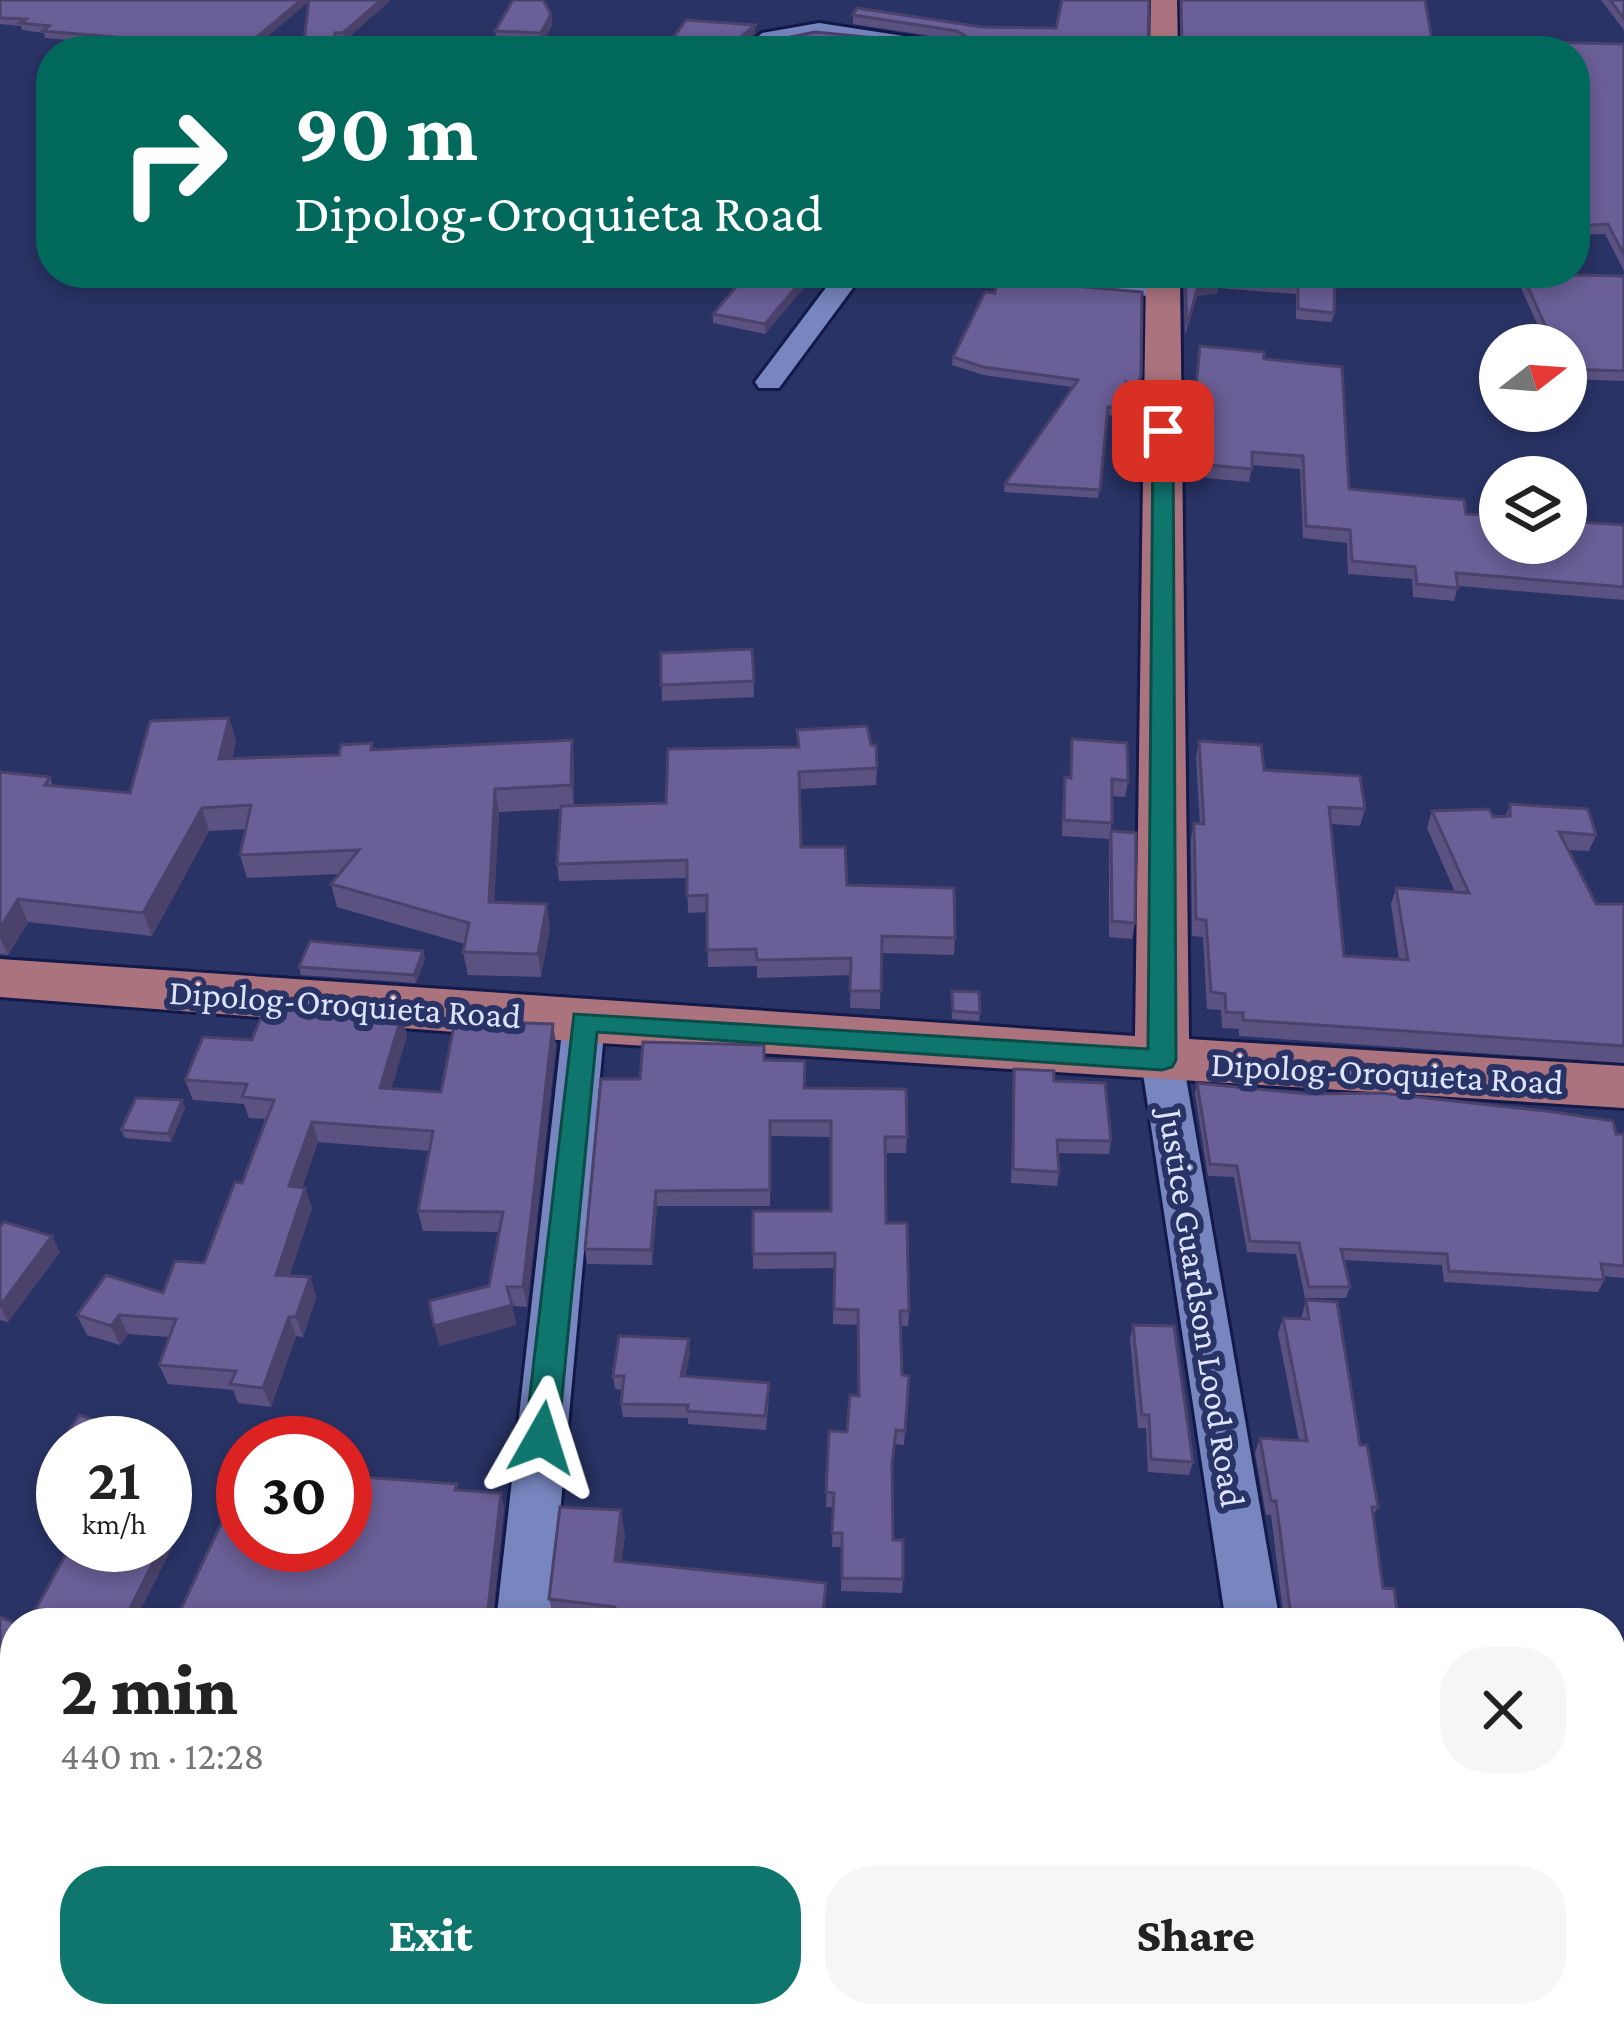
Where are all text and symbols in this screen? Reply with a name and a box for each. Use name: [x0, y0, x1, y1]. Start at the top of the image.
icon: right: [96, 84, 252, 240]
text: 90 m: [294, 85, 478, 178]
text: Dipolog-Oroquieta Road: [294, 183, 823, 243]
north arrow: [1479, 324, 1587, 432]
map controls: [1479, 324, 1587, 564]
pin: [1112, 380, 1214, 482]
icon: arrive: [1130, 398, 1196, 464]
button: layers: [1479, 456, 1587, 564]
street label: Dipolog-Oroquieta Road: [168, 972, 522, 1036]
street label: Dipolog-Oroquieta Road: [1210, 1044, 1564, 1102]
street label: Justice Guardson Lood Road: [1150, 1103, 1253, 1510]
position arrow: [479, 1375, 605, 1501]
speed limit sign: 30: [216, 1416, 372, 1572]
text: 21: [87, 1445, 141, 1512]
text: km/h: [82, 1507, 146, 1540]
button: close: [1440, 1647, 1566, 1773]
text: 2 min: [60, 1649, 238, 1729]
text: 440 m · 12:28: [60, 1734, 265, 1777]
button: Exit: [60, 1866, 801, 2004]
button: Share: [825, 1866, 1566, 2004]

